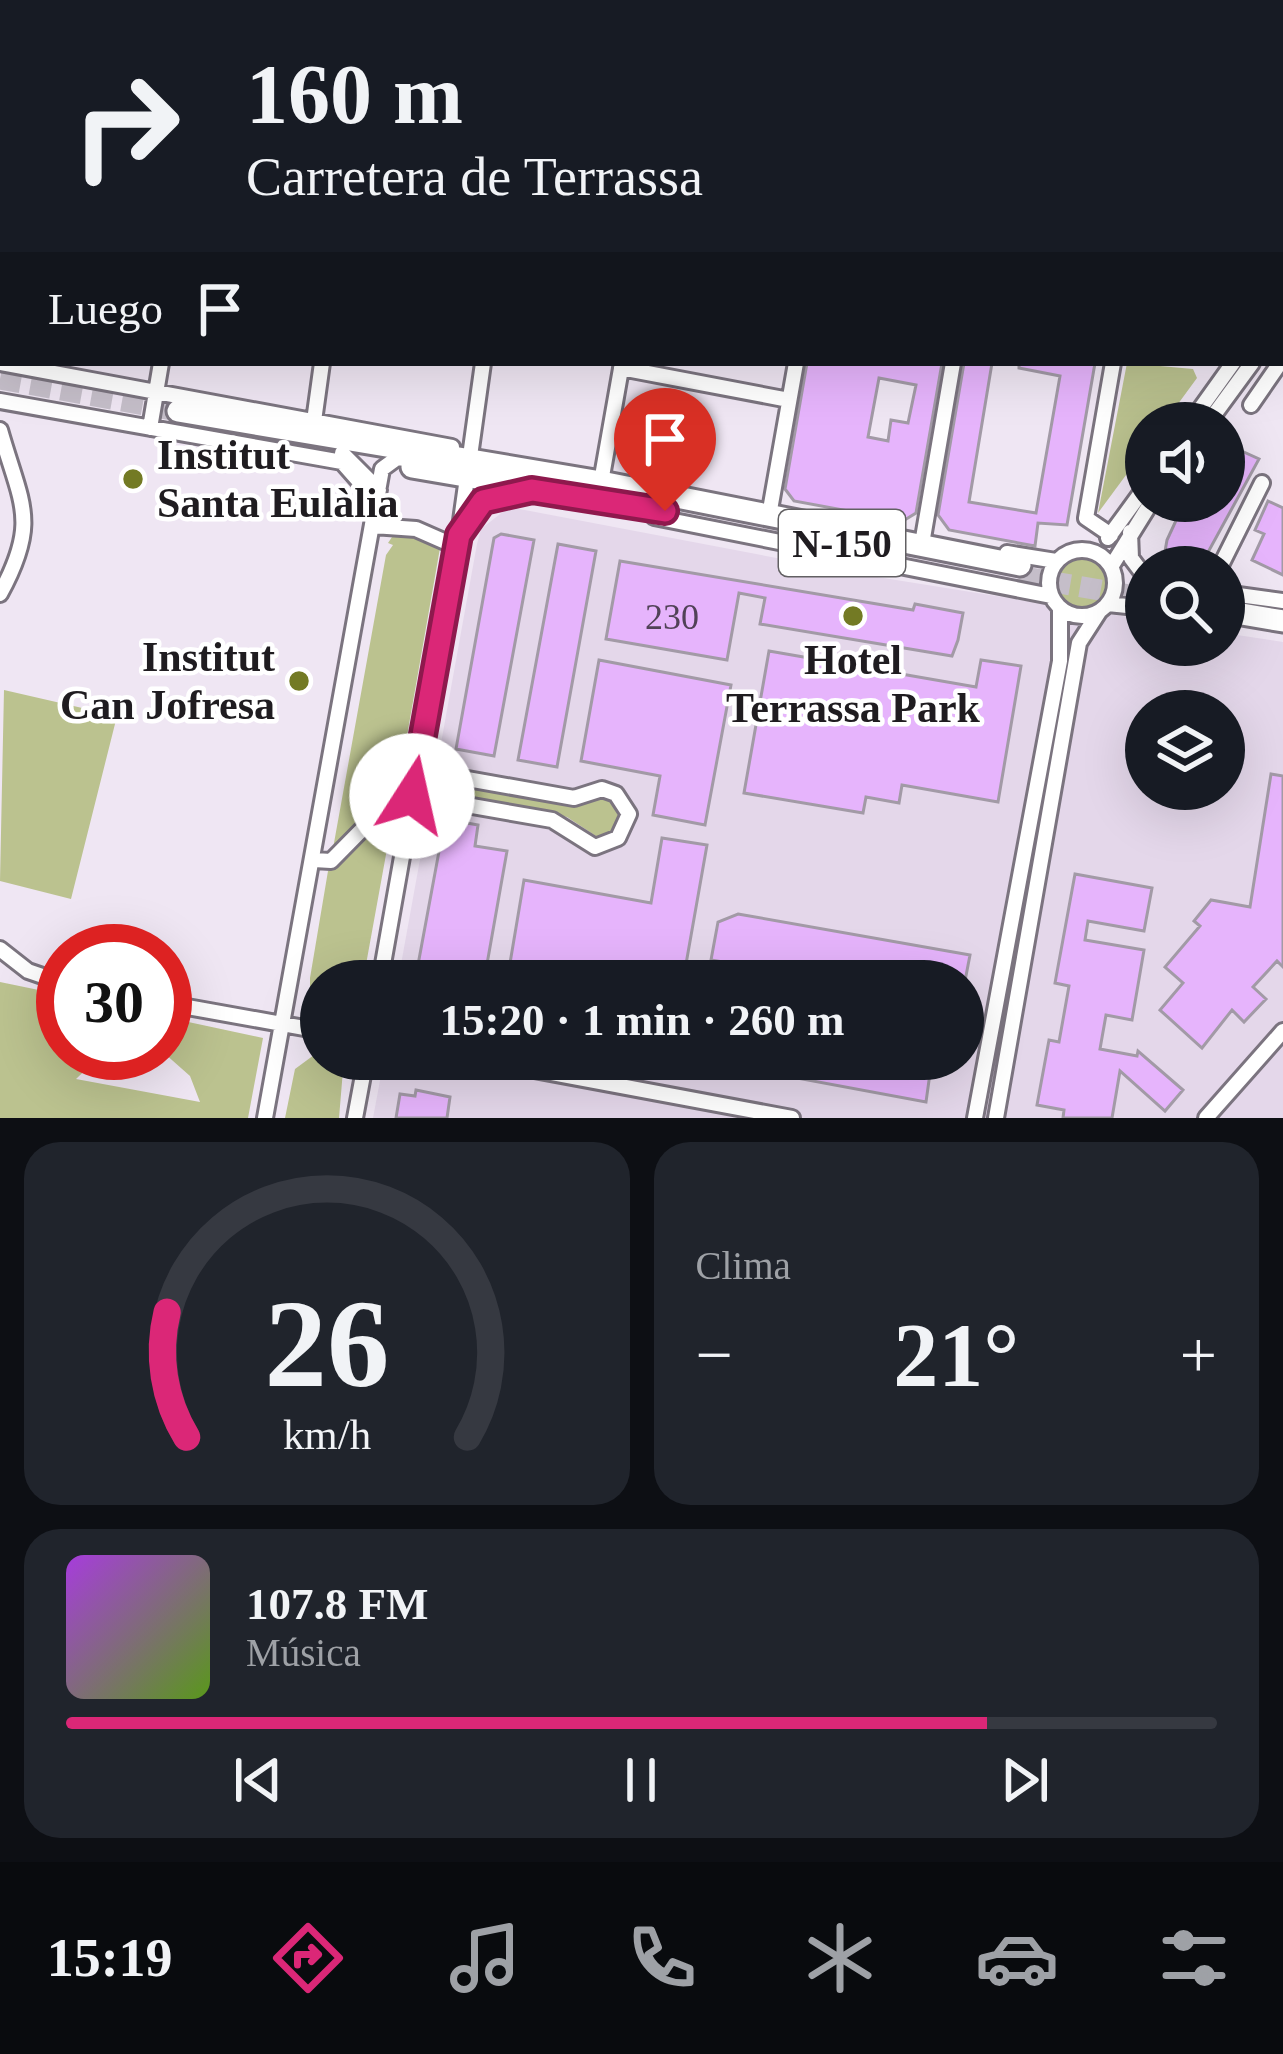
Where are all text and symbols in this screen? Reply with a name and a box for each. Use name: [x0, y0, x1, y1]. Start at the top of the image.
icon: right: [48, 48, 204, 204]
text: 160 m: [246, 48, 463, 141]
text: Carretera de Terrassa: [246, 147, 703, 207]
icon: arrive: [187, 276, 253, 342]
text: Luego: [48, 284, 163, 334]
pin: [614, 388, 716, 511]
map controls: [1125, 402, 1245, 810]
button: sound: [1125, 402, 1245, 522]
icon: arrive: [632, 406, 698, 472]
place label: Institut Santa Eulàlia: [157, 432, 399, 526]
marker: Institut Santa Eulàlia: [120, 466, 146, 492]
road number: N-150: [779, 510, 905, 576]
button: search: [1125, 546, 1245, 666]
house number: 230: [645, 597, 699, 637]
marker: Hotel Terrassa Park: [840, 603, 866, 629]
place label: Institut Can Jofresa: [60, 634, 275, 728]
place label: Hotel Terrassa Park: [726, 637, 981, 731]
marker: Institut Can Jofresa: [286, 668, 312, 694]
button: layers: [1125, 690, 1245, 810]
position arrow: [349, 733, 475, 859]
speed limit sign: 30: [36, 924, 192, 1080]
text: 15:20 · 1 min · 260 m: [440, 995, 845, 1045]
text: Clima: [696, 1244, 791, 1287]
text: 26: [264, 1275, 389, 1413]
text: 21°: [893, 1306, 1019, 1405]
text: −: [696, 1318, 733, 1391]
text: +: [1180, 1318, 1217, 1391]
text: km/h: [283, 1410, 371, 1457]
text: 107.8 FM: [246, 1579, 428, 1629]
text: Música: [246, 1631, 361, 1674]
icon: previous: [225, 1747, 291, 1813]
icon: pause: [608, 1747, 674, 1813]
icon: next: [992, 1747, 1058, 1813]
icon: directions: [266, 1916, 350, 2000]
icon: music: [443, 1916, 527, 2000]
icon: phone: [620, 1916, 704, 2000]
icon: climate: [798, 1916, 882, 2000]
icon: car: [975, 1916, 1059, 2000]
icon: filters: [1152, 1916, 1236, 2000]
text: 15:19: [47, 1928, 173, 1988]

